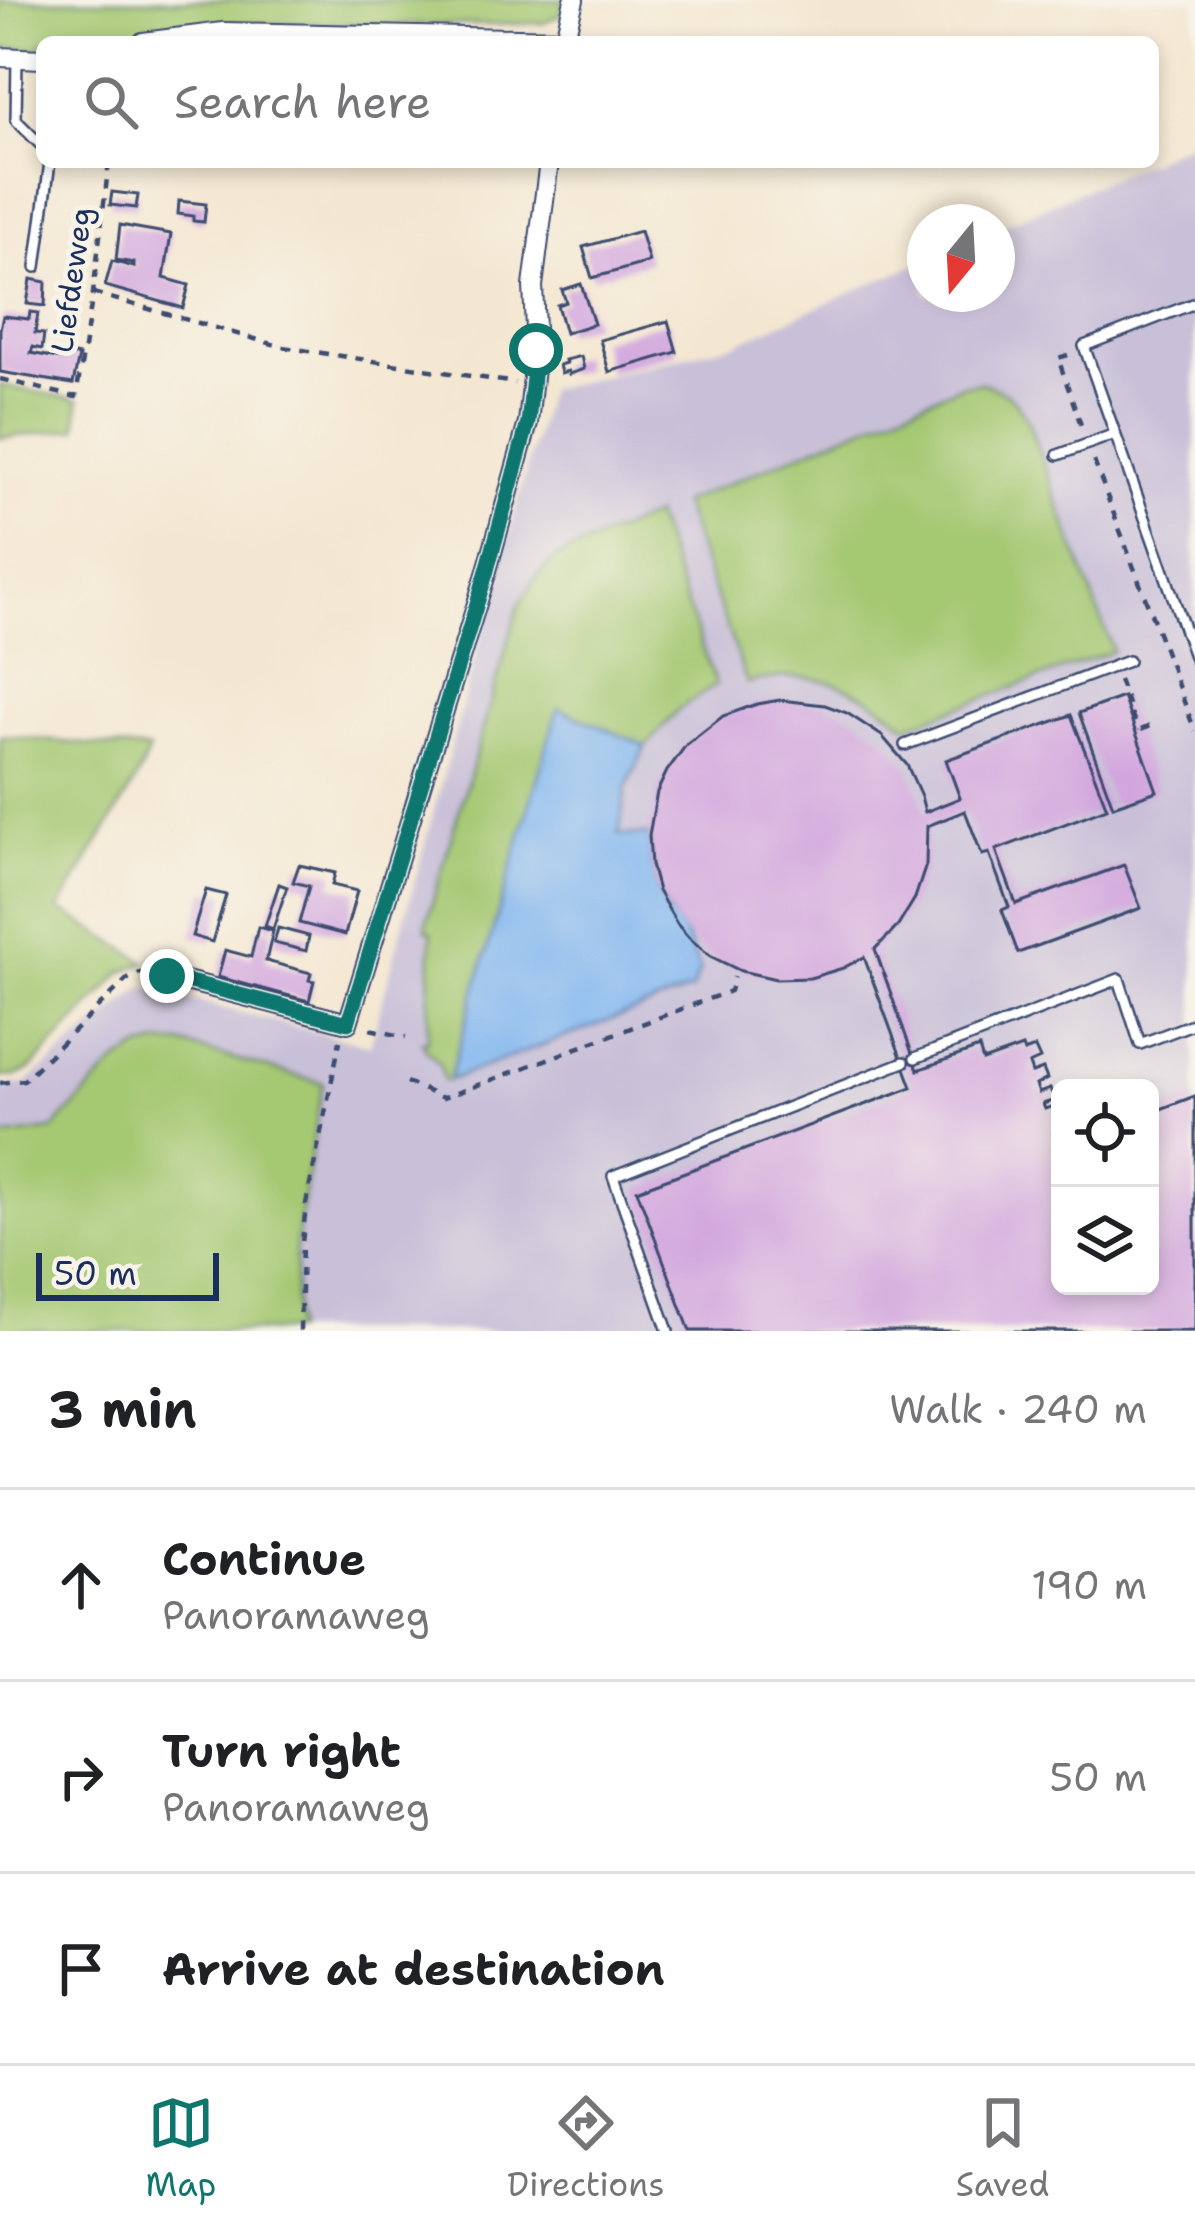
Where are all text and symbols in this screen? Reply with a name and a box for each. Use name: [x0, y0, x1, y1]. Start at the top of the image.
search box: [36, 36, 1159, 168]
icon: search: [78, 69, 144, 135]
text: Search here: [174, 72, 431, 132]
north arrow: [907, 204, 1015, 312]
street label: Liefdeweg: [41, 205, 102, 355]
route start: [509, 323, 563, 377]
route end: [140, 949, 194, 1003]
map controls: [1051, 1079, 1159, 1295]
button: locate: [1051, 1079, 1159, 1187]
button: layers: [1051, 1187, 1159, 1295]
scale bar: [36, 1247, 219, 1300]
text: 50 m: [54, 1251, 137, 1296]
text: 3 min: [48, 1375, 197, 1443]
text: Walk · 240 m: [889, 1383, 1147, 1435]
text: Continue: [162, 1529, 366, 1589]
icon: ahead: [48, 1552, 114, 1618]
text: 190 m: [1031, 1559, 1147, 1611]
text: Panoramaweg: [162, 1589, 430, 1641]
text: Turn right: [162, 1721, 401, 1781]
icon: right: [48, 1744, 114, 1810]
text: 50 m: [1049, 1751, 1147, 1803]
text: Panoramaweg: [162, 1781, 430, 1833]
icon: arrive: [48, 1936, 114, 2002]
text: Arrive at destination: [162, 1939, 665, 1999]
tab: Map: [146, 2090, 216, 2207]
tab: Directions: [507, 2090, 665, 2207]
tab: Saved: [956, 2090, 1049, 2207]

